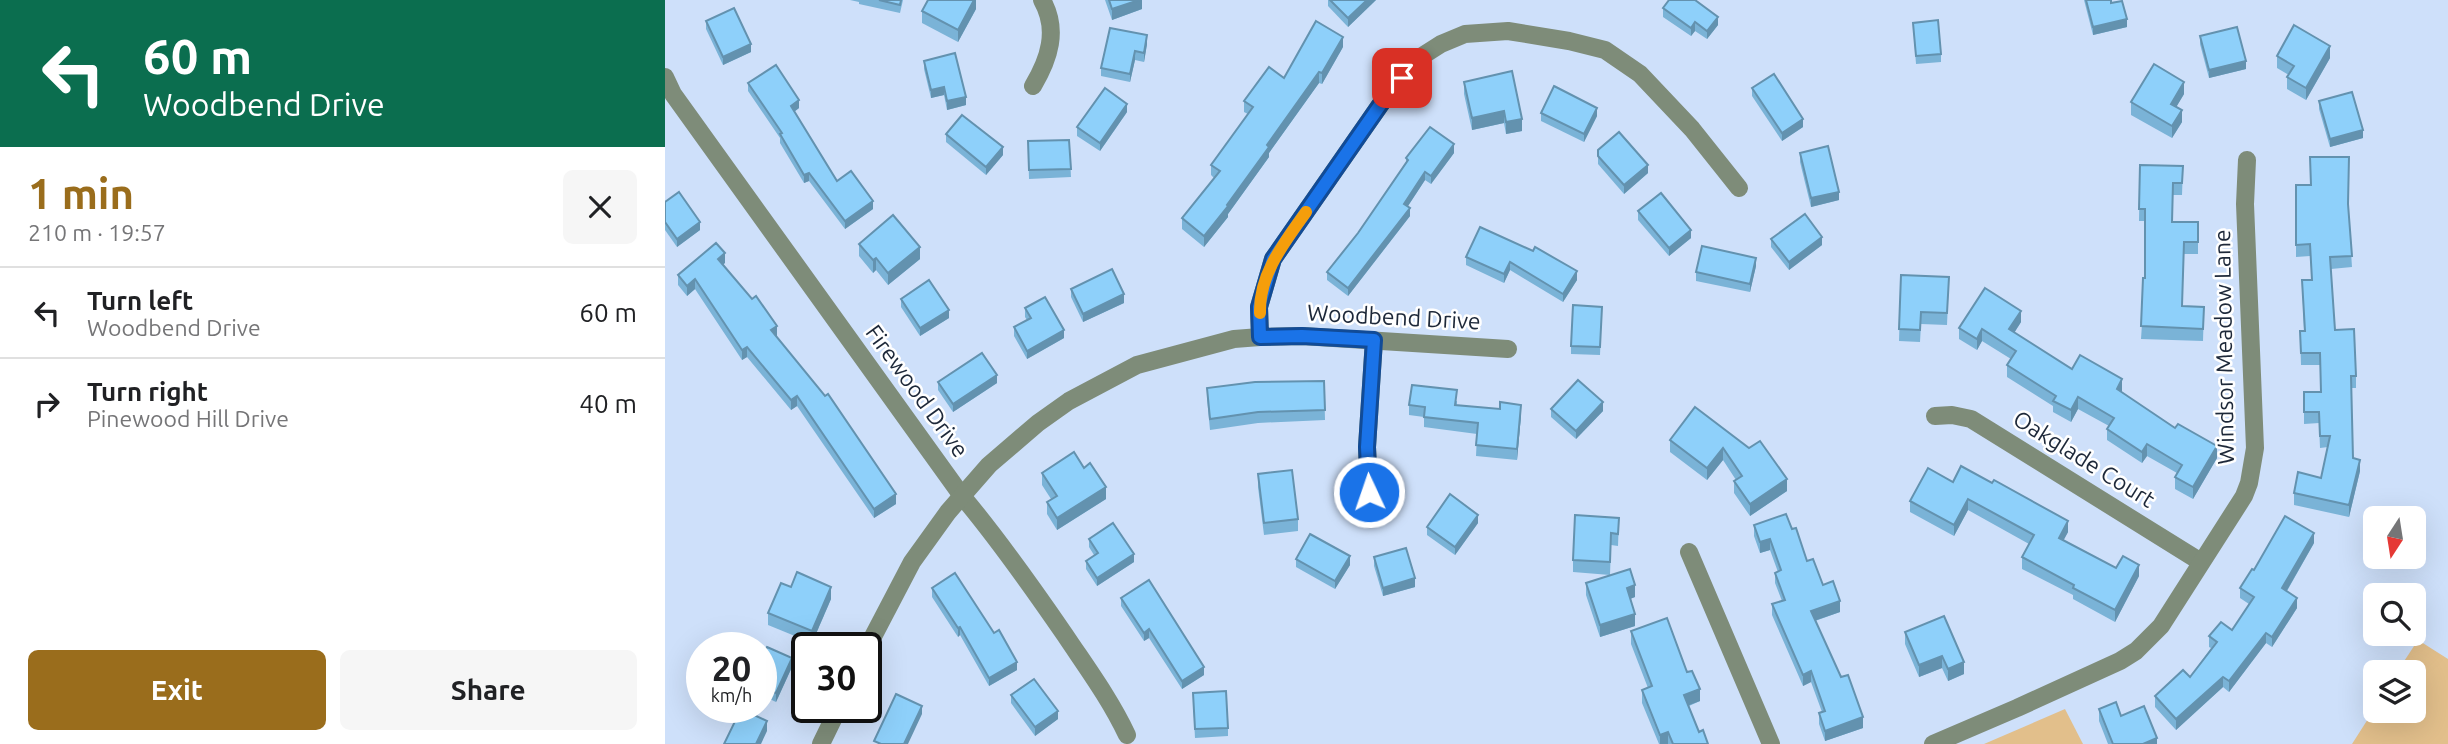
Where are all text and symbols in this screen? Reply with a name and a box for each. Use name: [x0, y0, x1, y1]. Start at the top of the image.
icon: left: [28, 28, 119, 119]
text: 60 m: [143, 28, 252, 83]
pin: [1372, 48, 1432, 108]
icon: arrive: [1383, 59, 1421, 97]
text: Woodbend Drive: [143, 86, 385, 122]
text: 1 min: [28, 170, 134, 217]
button: close: [563, 170, 637, 244]
text: 210 m · 19:57: [28, 220, 166, 245]
street label: Windsor Meadow Lane: [2209, 229, 2238, 465]
text: Turn left: [87, 286, 193, 315]
icon: left: [28, 294, 66, 332]
text: 60 m: [579, 298, 637, 327]
street label: Woodbend Drive: [1307, 299, 1481, 334]
text: Woodbend Drive: [87, 315, 261, 340]
street label: Firewood Drive: [861, 320, 974, 462]
text: Turn right: [87, 377, 208, 406]
icon: right: [28, 385, 66, 423]
text: 40 m: [579, 389, 637, 418]
street label: Oakglade Court: [2009, 405, 2159, 512]
text: Pinewood Hill Drive: [87, 406, 289, 431]
position arrow: [1332, 455, 1406, 529]
north arrow: [2363, 506, 2425, 569]
map controls: [2363, 506, 2426, 723]
button: search: [2363, 583, 2426, 646]
speed limit sign: 30: [791, 632, 882, 723]
text: 20: [712, 648, 751, 688]
button: Exit: [28, 650, 326, 730]
button: Share: [340, 650, 637, 730]
button: layers: [2363, 660, 2426, 723]
text: km/h: [711, 685, 752, 705]

